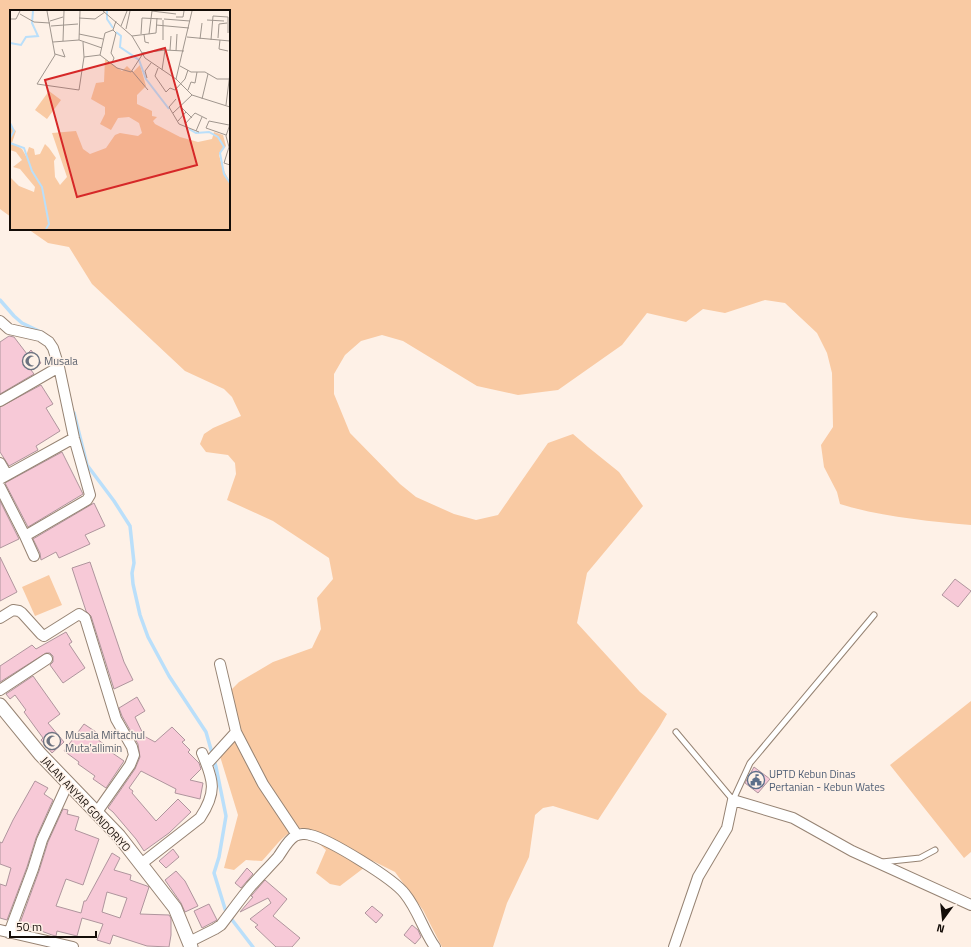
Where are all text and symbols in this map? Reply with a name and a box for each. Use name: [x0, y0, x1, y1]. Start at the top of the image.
inset map: [10, 10, 230, 230]
mosque icon: Musala: [21, 351, 41, 371]
place label: Musala: [44, 353, 78, 369]
place label: Musala Miftachul Muta'allimin: [65, 727, 145, 756]
mosque icon: Musala Miftachul Muta'allimin: [42, 731, 62, 751]
street label: JALAN ANYAR GONDORIYO: [38, 753, 134, 855]
place label: UPTD Kebun Dinas Pertanian - Kebun Wates: [769, 766, 885, 795]
public building icon: UPTD Kebun Dinas Pertanian - Kebun Wates: [746, 770, 766, 790]
north arrow: [923, 899, 963, 939]
scale bar: [10, 913, 96, 939]
text: 50 m: [16, 917, 42, 936]
text: N: [935, 920, 946, 937]

